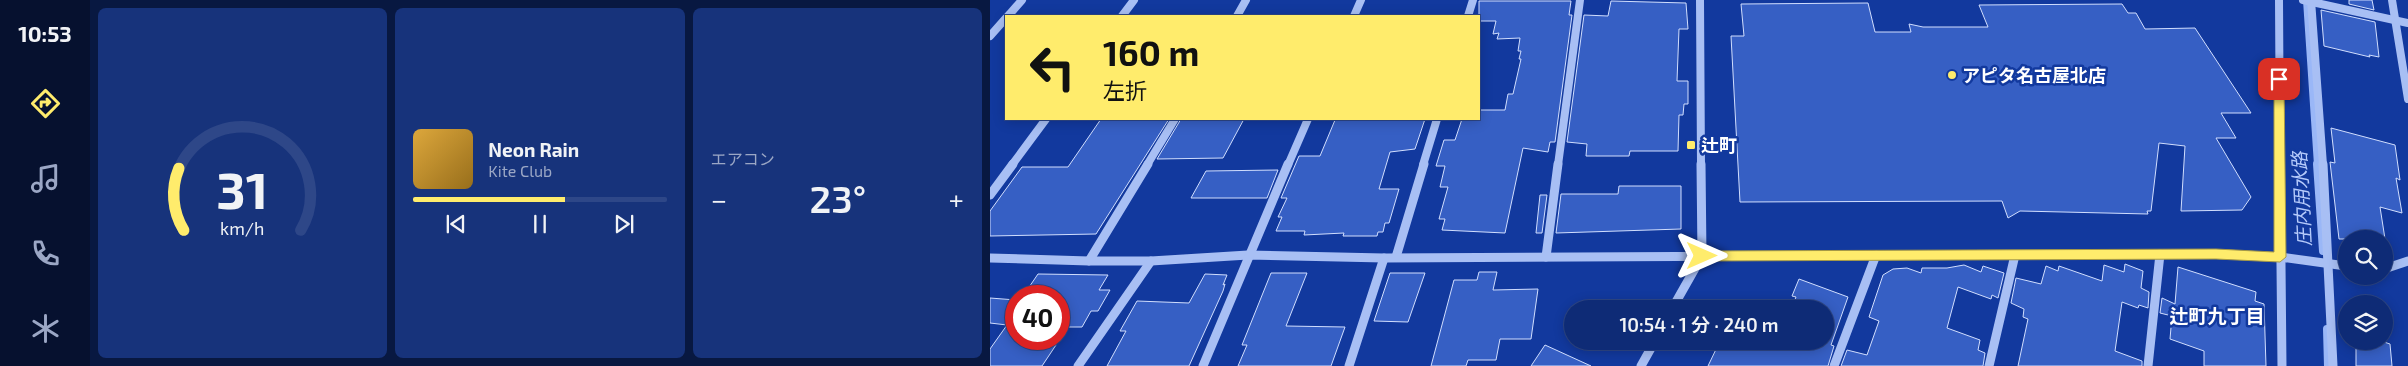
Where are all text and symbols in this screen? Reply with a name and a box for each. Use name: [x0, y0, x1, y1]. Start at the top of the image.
text: 10:53: [18, 20, 72, 46]
text: 160 m: [1103, 31, 1199, 73]
icon: left: [1020, 35, 1085, 100]
pin: [2258, 58, 2300, 100]
place label: アピタ名古屋北店: [1962, 64, 2106, 86]
icon: arrive: [2265, 65, 2293, 93]
marker: アピタ名古屋北店: [1946, 69, 1958, 81]
text: 左折: [1103, 77, 1147, 103]
icon: directions: [28, 86, 63, 121]
place label: 辻町: [1701, 134, 1737, 156]
text: Neon Rain: [488, 138, 579, 161]
marker: 辻町: [1685, 139, 1697, 151]
text: エアコン: [711, 149, 775, 168]
water label: 庄内用水路: [2287, 149, 2315, 247]
text: 31: [217, 157, 269, 219]
icon: music: [28, 161, 63, 196]
text: Kite Club: [488, 161, 552, 180]
text: 23°: [810, 175, 866, 221]
text: −: [711, 182, 727, 216]
text: +: [949, 182, 964, 216]
icon: previous: [442, 210, 470, 238]
icon: pause: [526, 210, 554, 238]
icon: next: [610, 210, 638, 238]
text: km/h: [220, 217, 265, 239]
position arrow: [1675, 229, 1727, 281]
map controls: [2338, 230, 2393, 350]
button: search: [2338, 230, 2393, 285]
icon: phone: [28, 236, 63, 271]
speed limit sign: 40: [1005, 285, 1070, 350]
button: layers: [2338, 295, 2393, 350]
district label: 辻町九丁目: [2169, 304, 2265, 327]
icon: climate: [28, 311, 63, 346]
text: 10:54 · 1 分 · 240 m: [1619, 313, 1779, 336]

